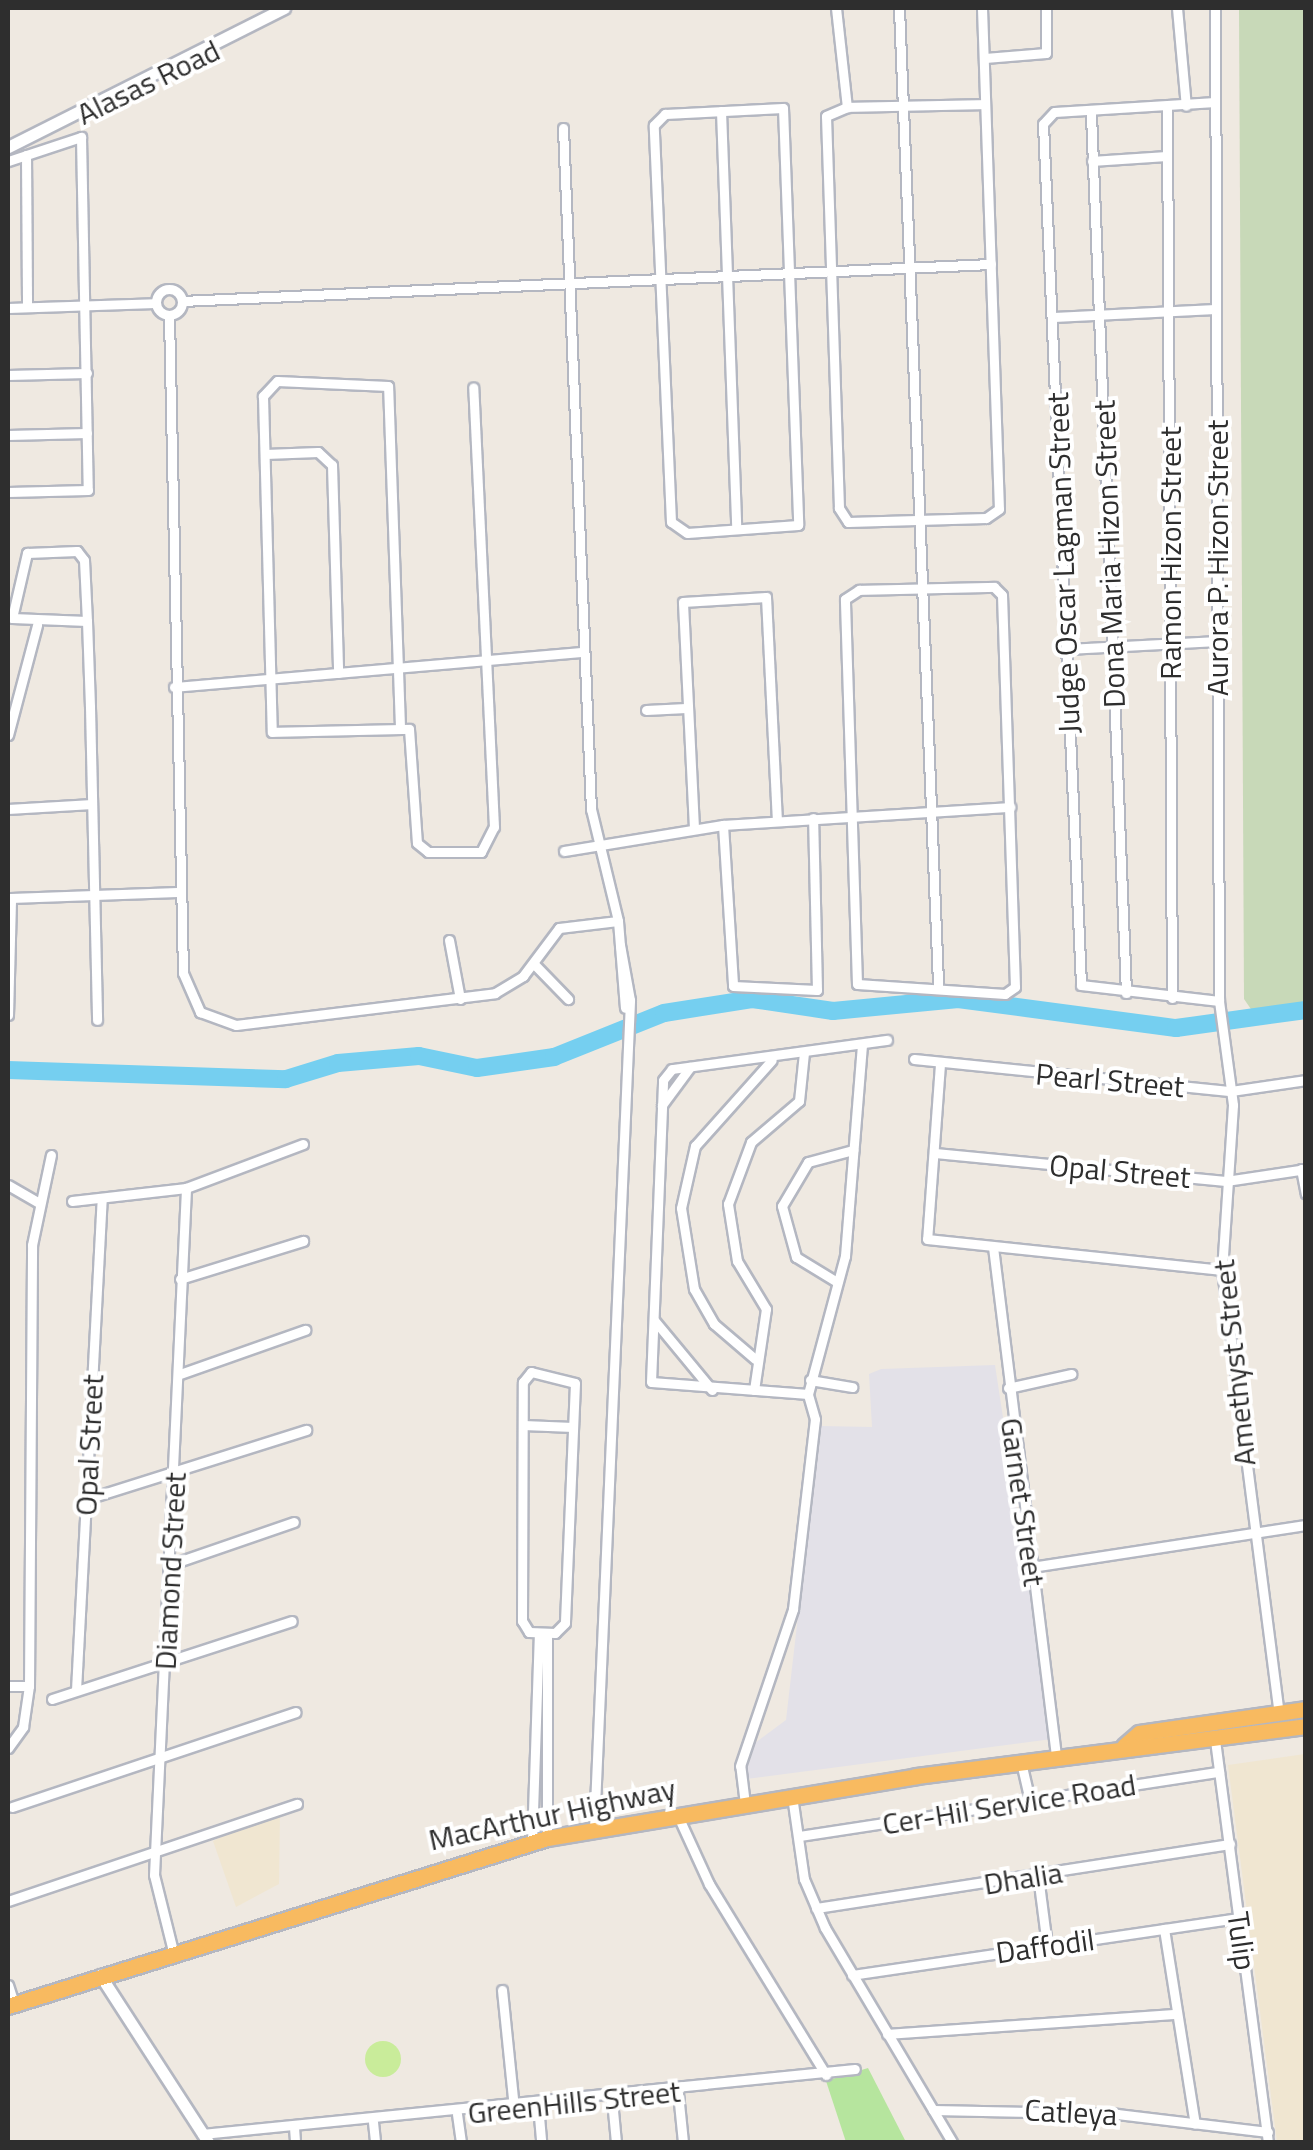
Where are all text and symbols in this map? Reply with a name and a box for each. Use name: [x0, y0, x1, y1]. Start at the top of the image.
street label: Alasas Road: [71, 32, 225, 132]
street label: Judge Oscar Lagman Street: [1039, 392, 1087, 734]
street label: Dona Maria Hizon Street: [1086, 399, 1132, 709]
street label: Aurora P. Hizon Street: [1199, 420, 1235, 696]
street label: Ramon Hizon Street: [1152, 426, 1188, 680]
street label: Pearl Street: [1034, 1056, 1186, 1104]
street label: Opal Street: [1048, 1147, 1192, 1195]
street label: Amethyst Street: [1205, 1258, 1263, 1468]
street label: Opal Street: [67, 1373, 111, 1517]
street label: Garnet Street: [993, 1416, 1053, 1588]
street label: Diamond Street: [147, 1471, 193, 1671]
street label: Cer-Hil Service Road: [880, 1766, 1138, 1842]
street label: MacArthur Highway: [425, 1770, 679, 1858]
street label: Dhalia: [981, 1854, 1065, 1902]
street label: Tulip: [1220, 1910, 1264, 1972]
street label: Daffodil: [993, 1921, 1097, 1971]
street label: GreenHills Street: [466, 2073, 682, 2131]
street label: Catleya: [1024, 2092, 1118, 2132]

